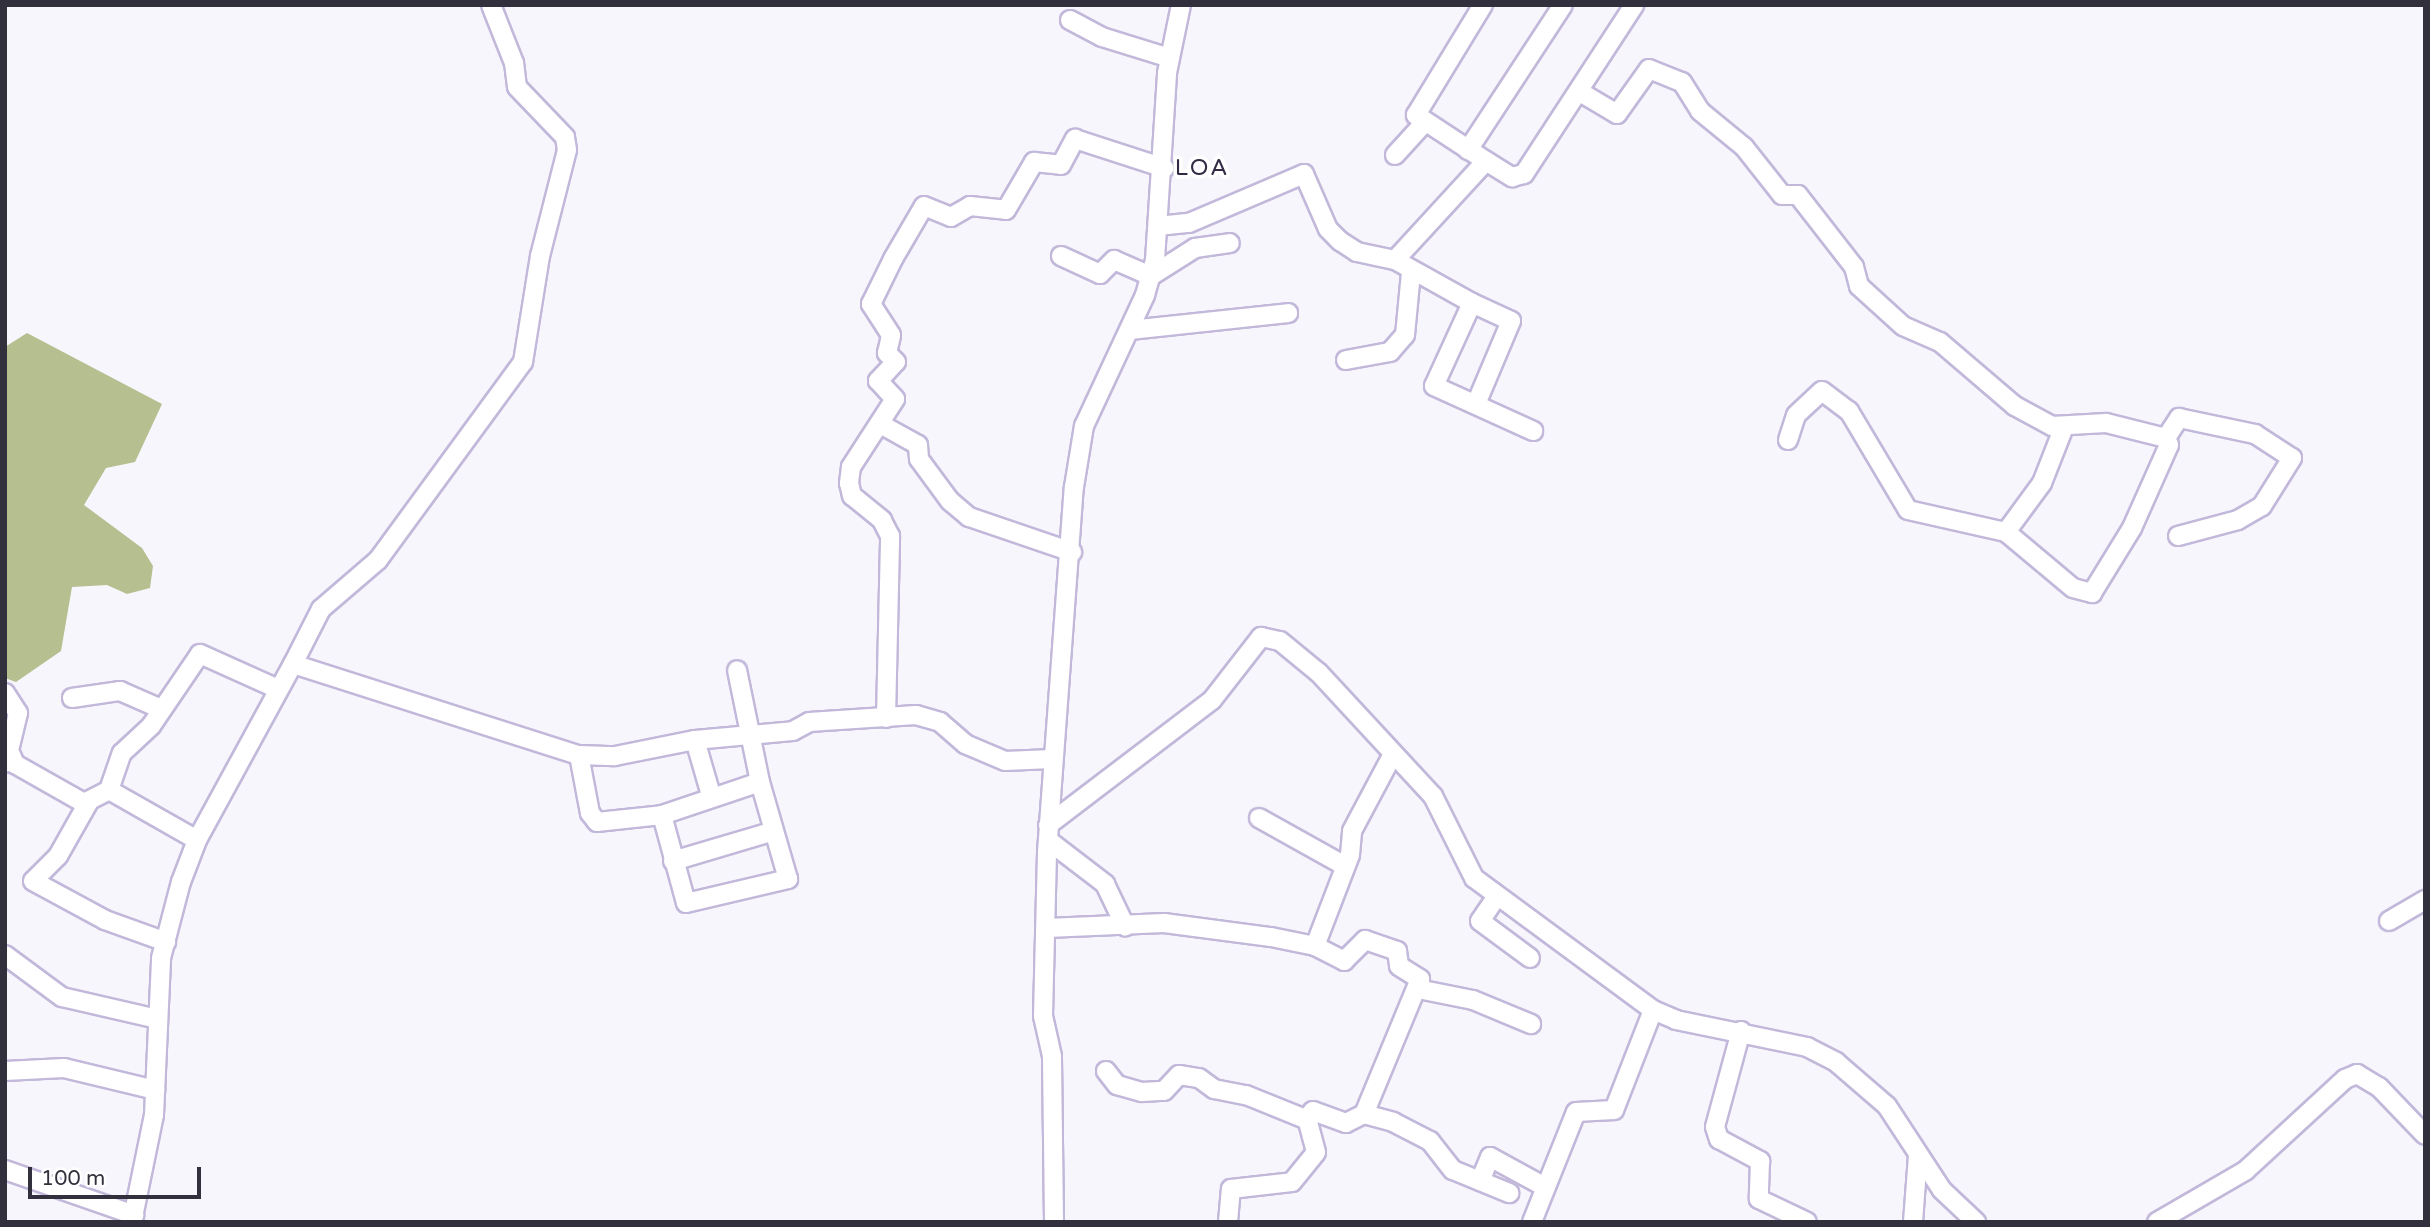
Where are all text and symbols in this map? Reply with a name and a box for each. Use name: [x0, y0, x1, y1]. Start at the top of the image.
district label: LOA: [1175, 154, 1229, 182]
scale bar: [32, 1154, 205, 1198]
text: 100 m: [41, 1166, 105, 1191]

